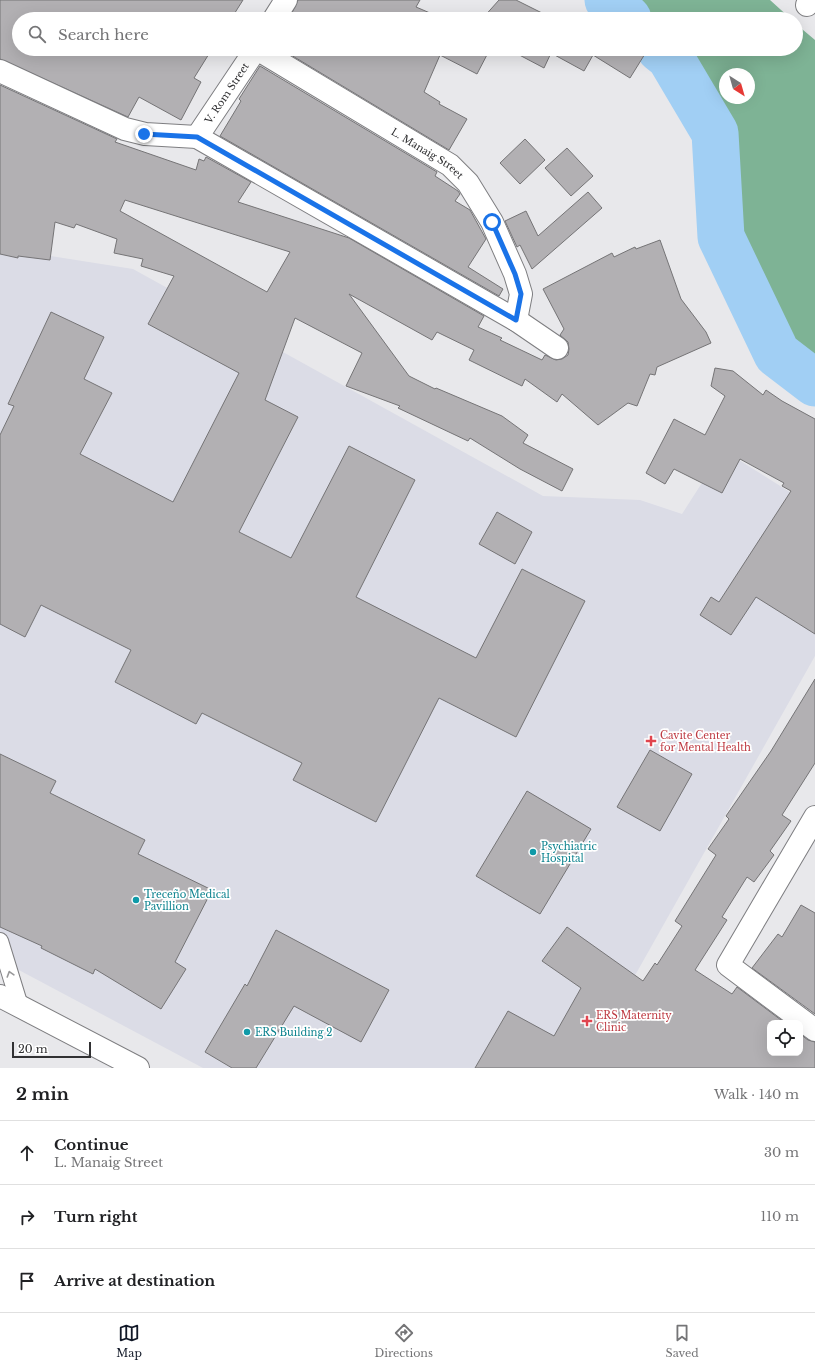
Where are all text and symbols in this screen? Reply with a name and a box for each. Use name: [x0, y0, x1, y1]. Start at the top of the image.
search box: [12, 12, 803, 56]
icon: search: [26, 23, 48, 45]
text: Search here: [58, 25, 149, 44]
street label: V. Rom Street: [201, 60, 252, 127]
north arrow: [719, 68, 755, 104]
route end: [135, 125, 153, 143]
street label: L. Manaig Street: [389, 125, 466, 182]
route start: [483, 213, 501, 231]
place label: Cavite Center for Mental Health: [660, 729, 751, 754]
marker: Cavite Center for Mental Health: [645, 735, 657, 747]
place label: Psychiatric Hospital: [541, 840, 598, 865]
marker: Psychiatric Hospital: [528, 847, 538, 857]
place label: Treceño Medical Pavillion: [144, 888, 230, 913]
marker: Treceño Medical Pavillion: [131, 895, 141, 905]
one-way arrow: [6, 970, 15, 977]
place label: ERS Maternity Clinic: [596, 1009, 672, 1034]
marker: ERS Maternity Clinic: [581, 1015, 593, 1027]
map controls: [767, 1020, 803, 1056]
button: locate: [767, 1020, 803, 1056]
place label: ERS Building 2: [255, 1026, 332, 1039]
marker: ERS Building 2: [242, 1027, 252, 1037]
scale bar: [12, 1040, 91, 1059]
text: 20 m: [18, 1042, 48, 1056]
text: 2 min: [16, 1084, 69, 1105]
text: Walk · 140 m: [714, 1086, 799, 1103]
text: Continue: [54, 1135, 129, 1154]
icon: ahead: [16, 1142, 38, 1164]
text: 30 m: [764, 1144, 799, 1161]
text: L. Manaig Street: [54, 1154, 163, 1171]
icon: right: [16, 1206, 38, 1228]
text: Turn right: [54, 1207, 137, 1226]
text: 110 m: [760, 1208, 799, 1225]
icon: arrive: [16, 1270, 38, 1292]
text: Arrive at destination: [54, 1271, 215, 1290]
tab: Map: [116, 1322, 142, 1360]
tab: Directions: [374, 1322, 433, 1360]
tab: Saved: [666, 1322, 699, 1360]

